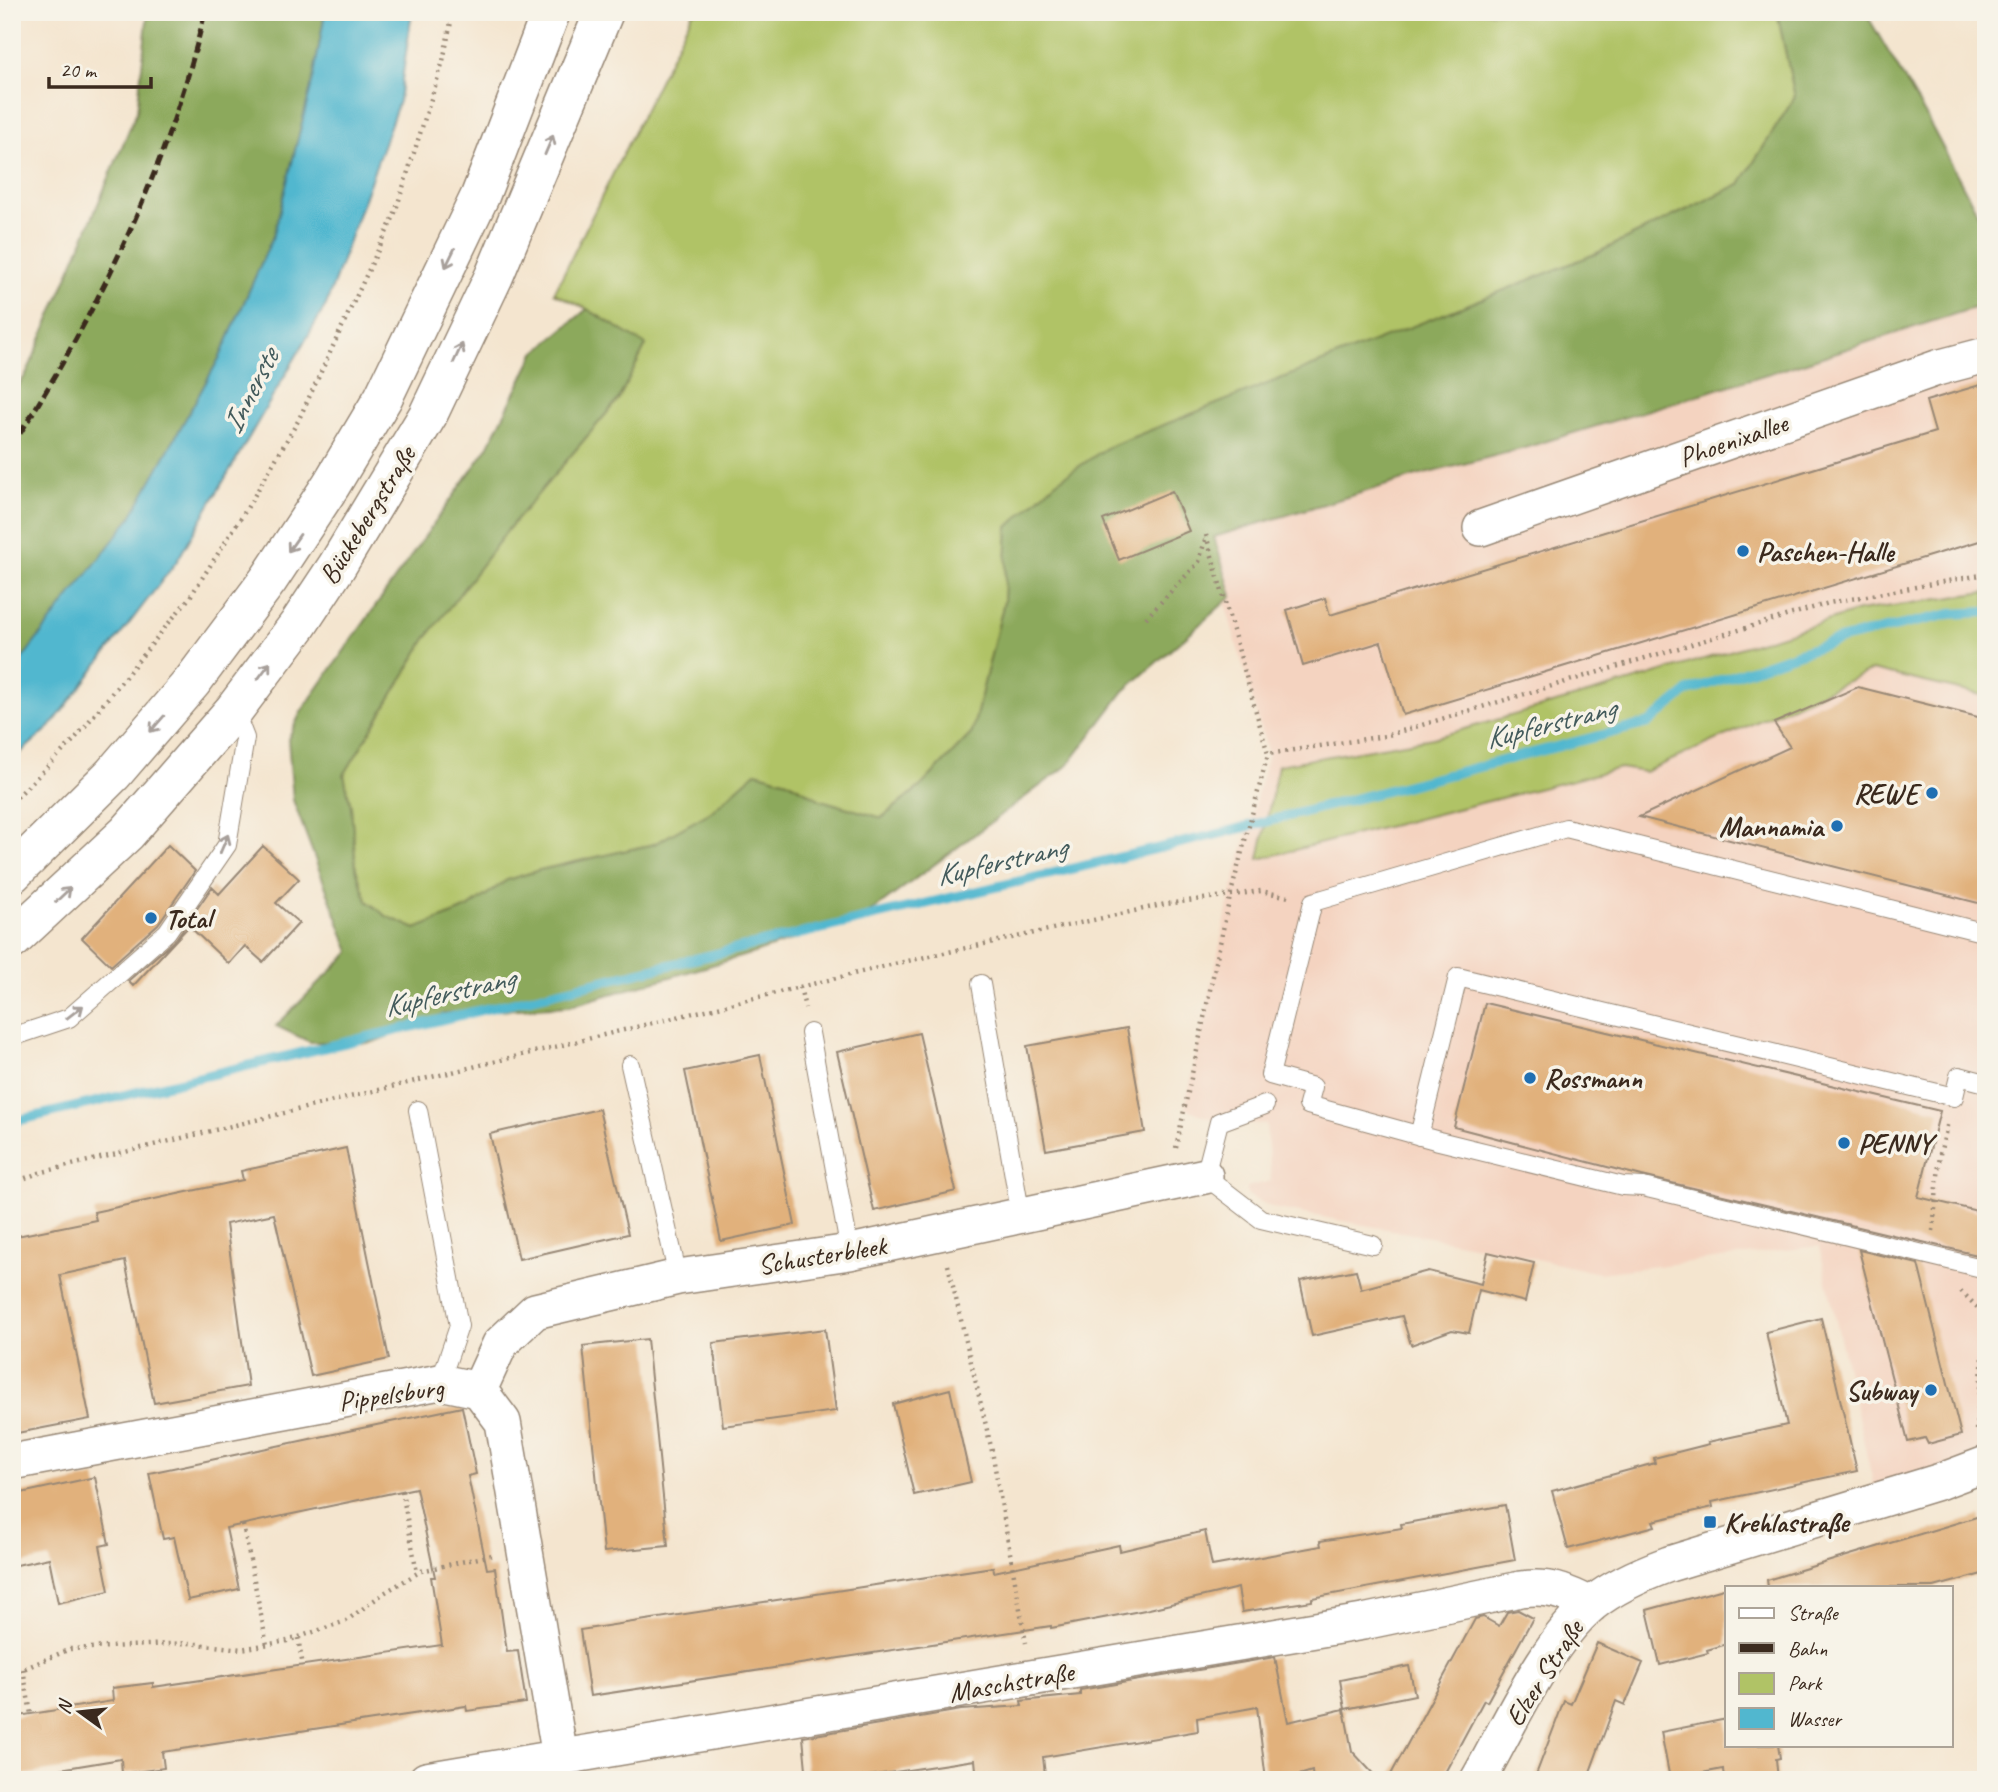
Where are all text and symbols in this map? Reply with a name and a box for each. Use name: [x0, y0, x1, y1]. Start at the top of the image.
scale bar: [49, 46, 150, 90]
text: 20 m: [60, 57, 98, 83]
one-way arrow: [544, 135, 557, 156]
one-way arrow: [443, 247, 457, 268]
water label: Innerste: [213, 339, 289, 439]
one-way arrow: [451, 343, 465, 364]
street label: Phoenixallee: [1674, 405, 1794, 475]
street label: Bückebergstraße: [311, 438, 424, 590]
one-way arrow: [287, 532, 301, 552]
place label: Paschen-Halle: [1757, 534, 1896, 569]
marker: Paschen-Halle: [1735, 543, 1751, 559]
one-way arrow: [256, 662, 271, 681]
water label: Kupferstrang: [1481, 688, 1623, 757]
one-way arrow: [149, 714, 165, 732]
place label: REWE: [1854, 776, 1922, 811]
marker: REWE: [1924, 785, 1940, 801]
place label: Mannamia: [1719, 809, 1826, 844]
marker: Mannamia: [1829, 818, 1845, 834]
water label: Kupferstrang: [932, 827, 1074, 894]
one-way arrow: [219, 834, 232, 855]
one-way arrow: [54, 886, 71, 903]
place label: Total: [165, 901, 216, 936]
marker: Total: [143, 910, 159, 926]
water label: Kupferstrang: [380, 958, 522, 1025]
one-way arrow: [65, 1004, 83, 1019]
place label: Rossmann: [1544, 1061, 1643, 1096]
marker: Rossmann: [1522, 1070, 1538, 1086]
place label: PENNY: [1858, 1126, 1938, 1161]
marker: PENNY: [1836, 1135, 1852, 1151]
street label: Schusterbleek: [755, 1227, 890, 1282]
street label: Pippelsburg: [336, 1369, 447, 1419]
place label: Subway: [1846, 1373, 1920, 1408]
marker: Subway: [1923, 1382, 1939, 1398]
place label: Krehlastraße: [1724, 1505, 1851, 1540]
marker: Krehlastraße: [1702, 1514, 1718, 1530]
legend: [1725, 1586, 1952, 1746]
text: Straße: [1788, 1600, 1840, 1626]
street label: Elzer Straße: [1497, 1612, 1592, 1733]
text: Bahn: [1788, 1636, 1828, 1662]
street label: Maschstraße: [946, 1654, 1078, 1710]
text: Park: [1788, 1670, 1823, 1696]
north arrow: [46, 1676, 116, 1746]
text: N: [51, 1696, 78, 1717]
text: Wasser: [1788, 1706, 1842, 1732]

